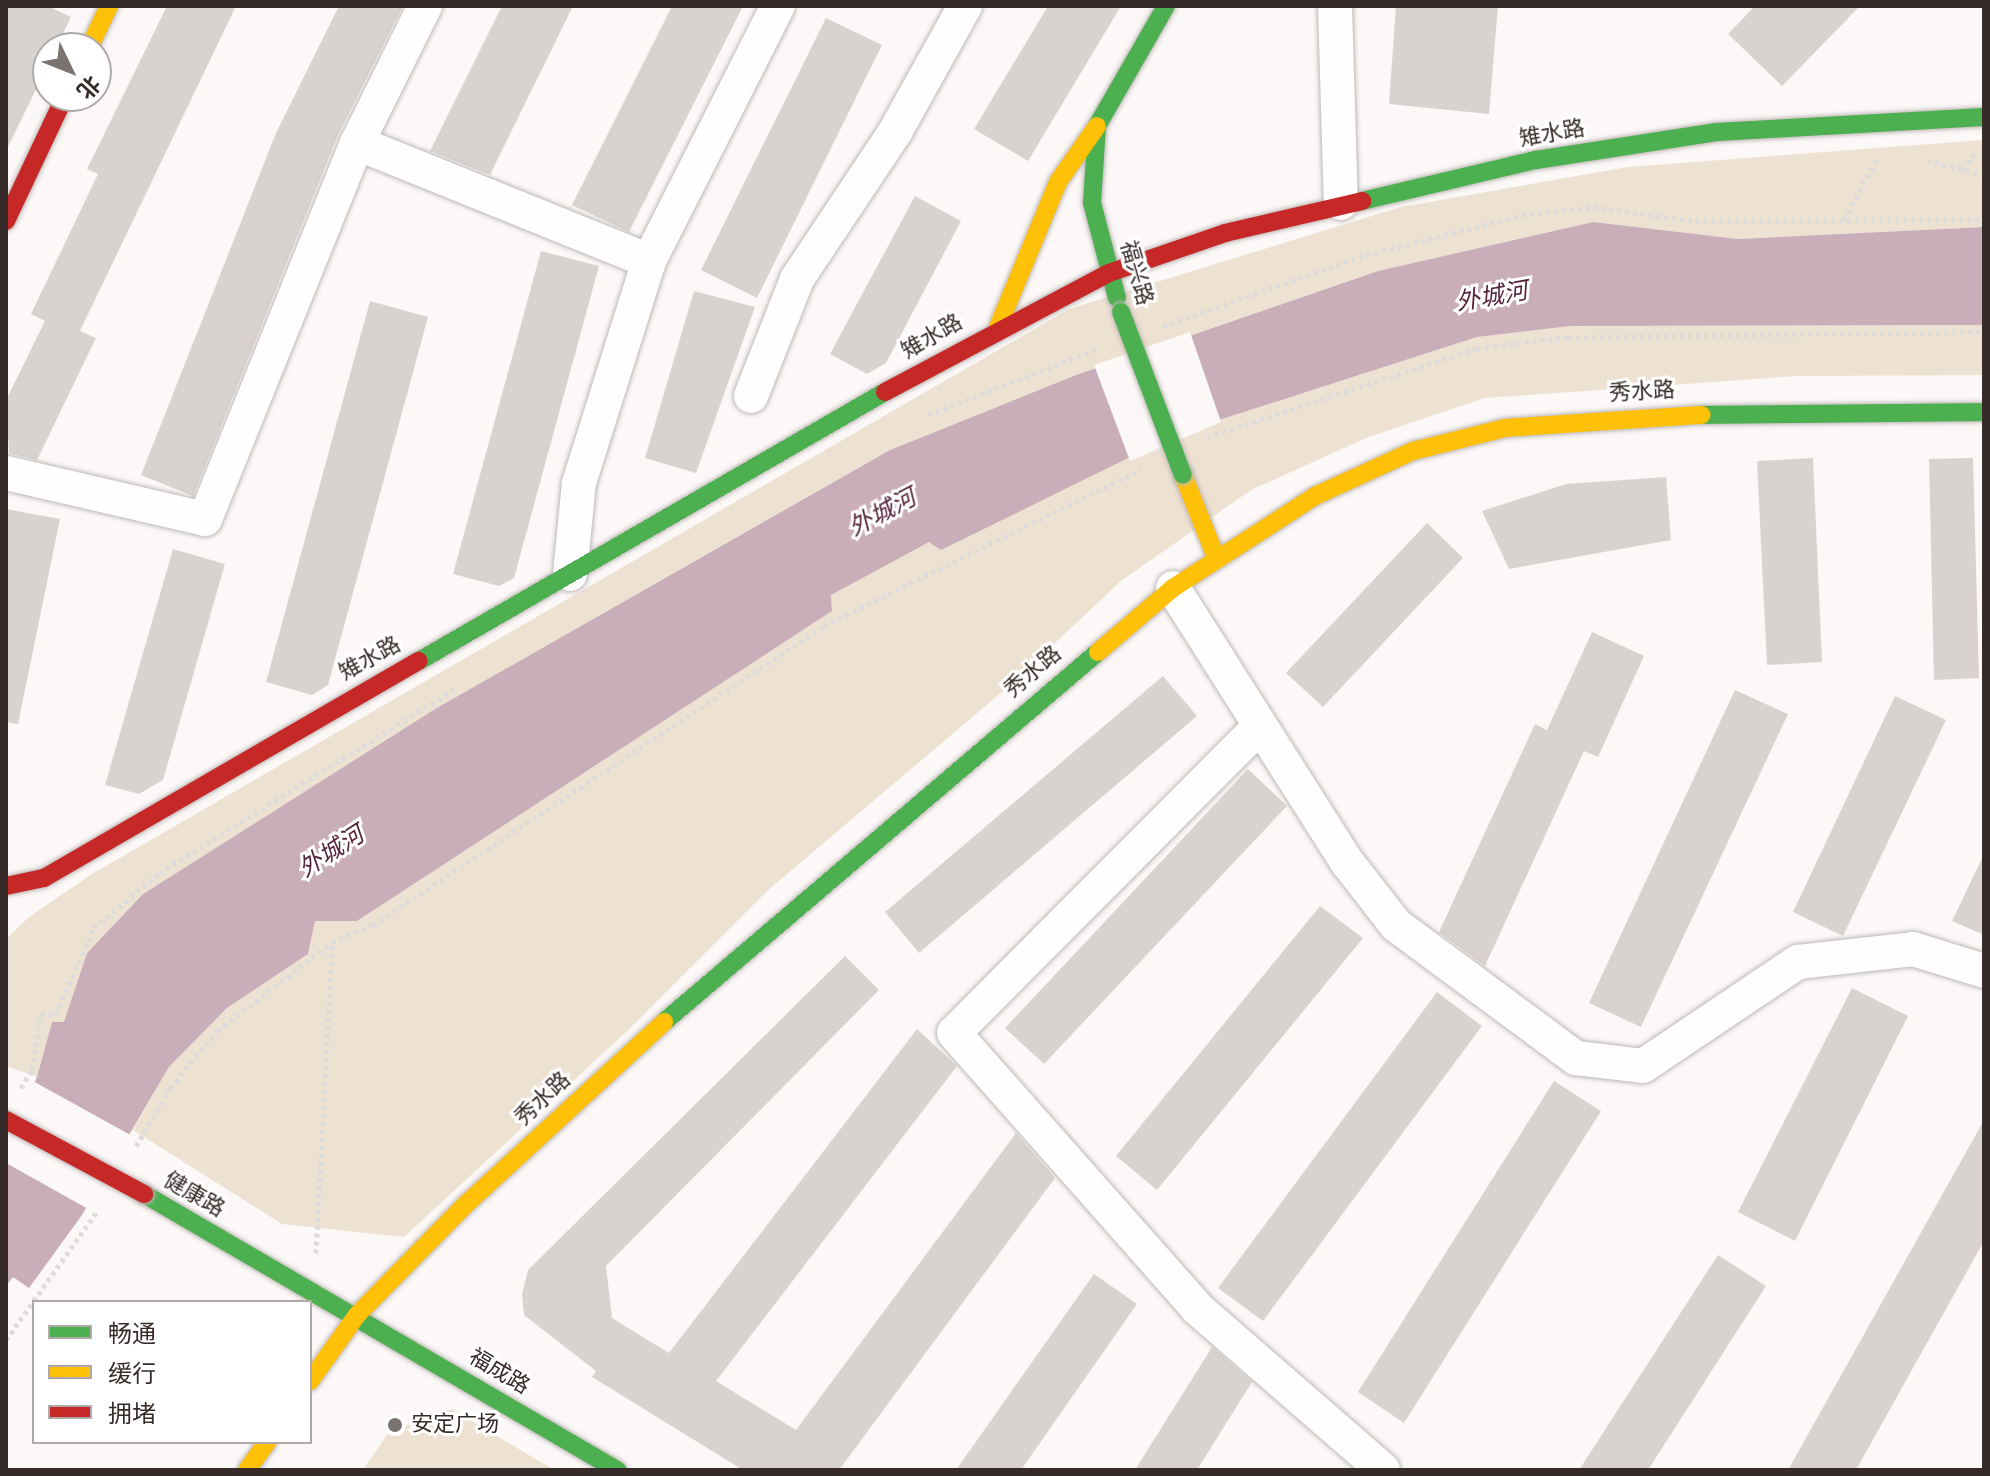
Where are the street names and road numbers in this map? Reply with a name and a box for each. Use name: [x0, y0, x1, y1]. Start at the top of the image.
street label: 雉水路: [1517, 115, 1587, 153]
street label: 福兴路: [1114, 238, 1158, 308]
street label: 雉水路: [897, 309, 967, 365]
street label: 秀水路: [1608, 377, 1676, 407]
street label: 雉水路: [335, 631, 405, 687]
street label: 秀水路: [999, 641, 1067, 703]
street label: 秀水路: [510, 1067, 576, 1131]
street label: 健康路: [159, 1167, 229, 1223]
street label: 福成路: [464, 1344, 534, 1400]

